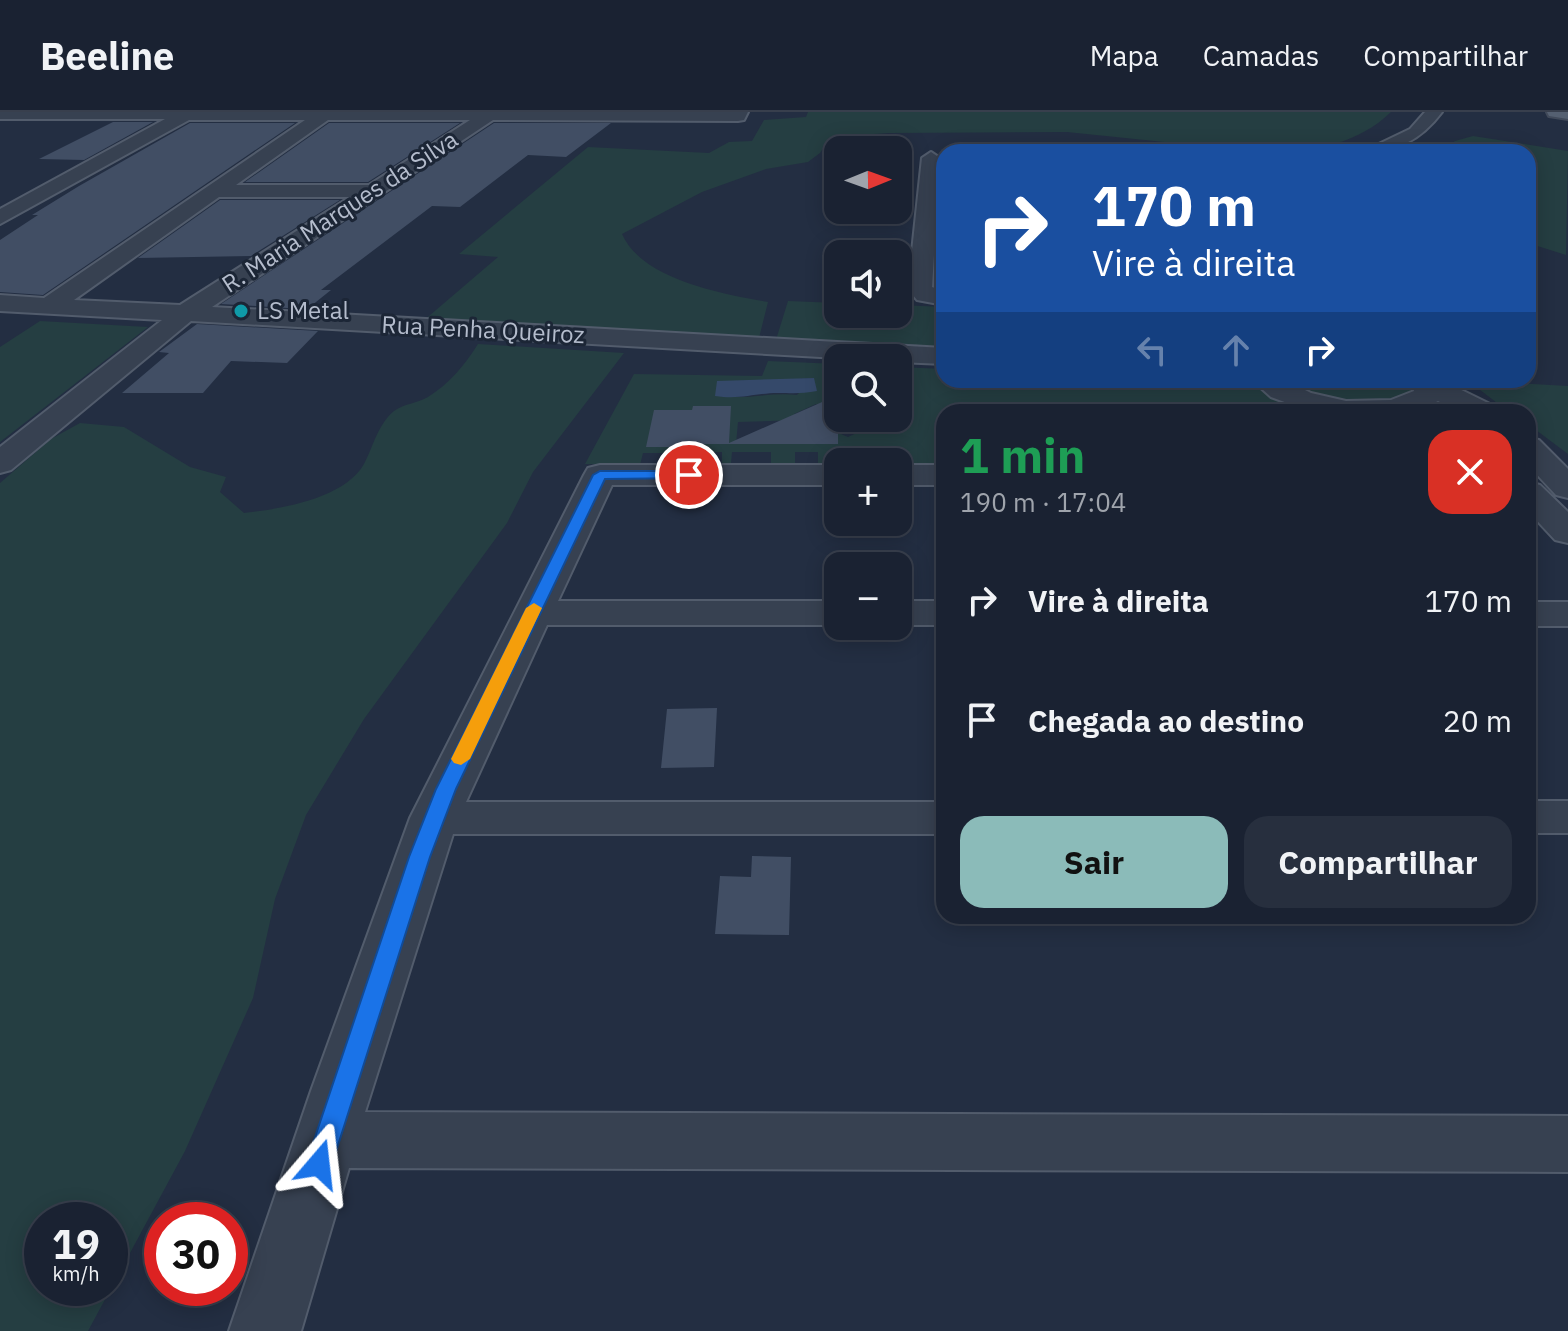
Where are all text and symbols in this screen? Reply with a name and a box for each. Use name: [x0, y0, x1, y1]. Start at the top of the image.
text: Beeline: [40, 31, 174, 80]
text: Mapa: [1090, 37, 1159, 74]
text: Camadas: [1203, 37, 1319, 74]
text: Compartilhar: [1363, 37, 1528, 74]
street label: R. Maria Marques da Silva: [215, 123, 464, 300]
north arrow: [824, 136, 912, 224]
map controls: [824, 136, 912, 640]
text: 170 m: [1092, 169, 1256, 241]
icon: right: [960, 176, 1064, 280]
text: Vire à direita: [1092, 239, 1295, 286]
button: sound: [824, 240, 912, 328]
place label: LS Metal: [257, 294, 349, 326]
marker: LS Metal: [232, 302, 250, 320]
street label: Rua Penha Queiroz: [381, 308, 585, 350]
icon: left: [1130, 328, 1174, 372]
icon: ahead: [1214, 328, 1258, 372]
icon: right: [1298, 328, 1342, 372]
button: search: [824, 344, 912, 432]
text: 1 min: [960, 424, 1085, 486]
button: close: [1428, 430, 1512, 514]
pin: [655, 441, 723, 509]
button: +: [824, 448, 912, 536]
icon: arrive: [667, 453, 711, 497]
text: 190 m · 17:04: [960, 485, 1126, 519]
button: −: [824, 552, 912, 640]
icon: right: [960, 578, 1004, 622]
text: Vire à direita: [1028, 581, 1209, 620]
text: 170 m: [1425, 581, 1512, 620]
icon: arrive: [960, 698, 1004, 742]
text: Chegada ao destino: [1028, 701, 1304, 740]
text: 20 m: [1443, 701, 1512, 740]
button: Sair: [960, 816, 1228, 908]
button: Compartilhar: [1244, 816, 1512, 908]
position arrow: [277, 1122, 361, 1206]
speed limit sign: 30: [144, 1202, 248, 1306]
text: 19: [52, 1218, 100, 1270]
text: km/h: [52, 1260, 100, 1287]

